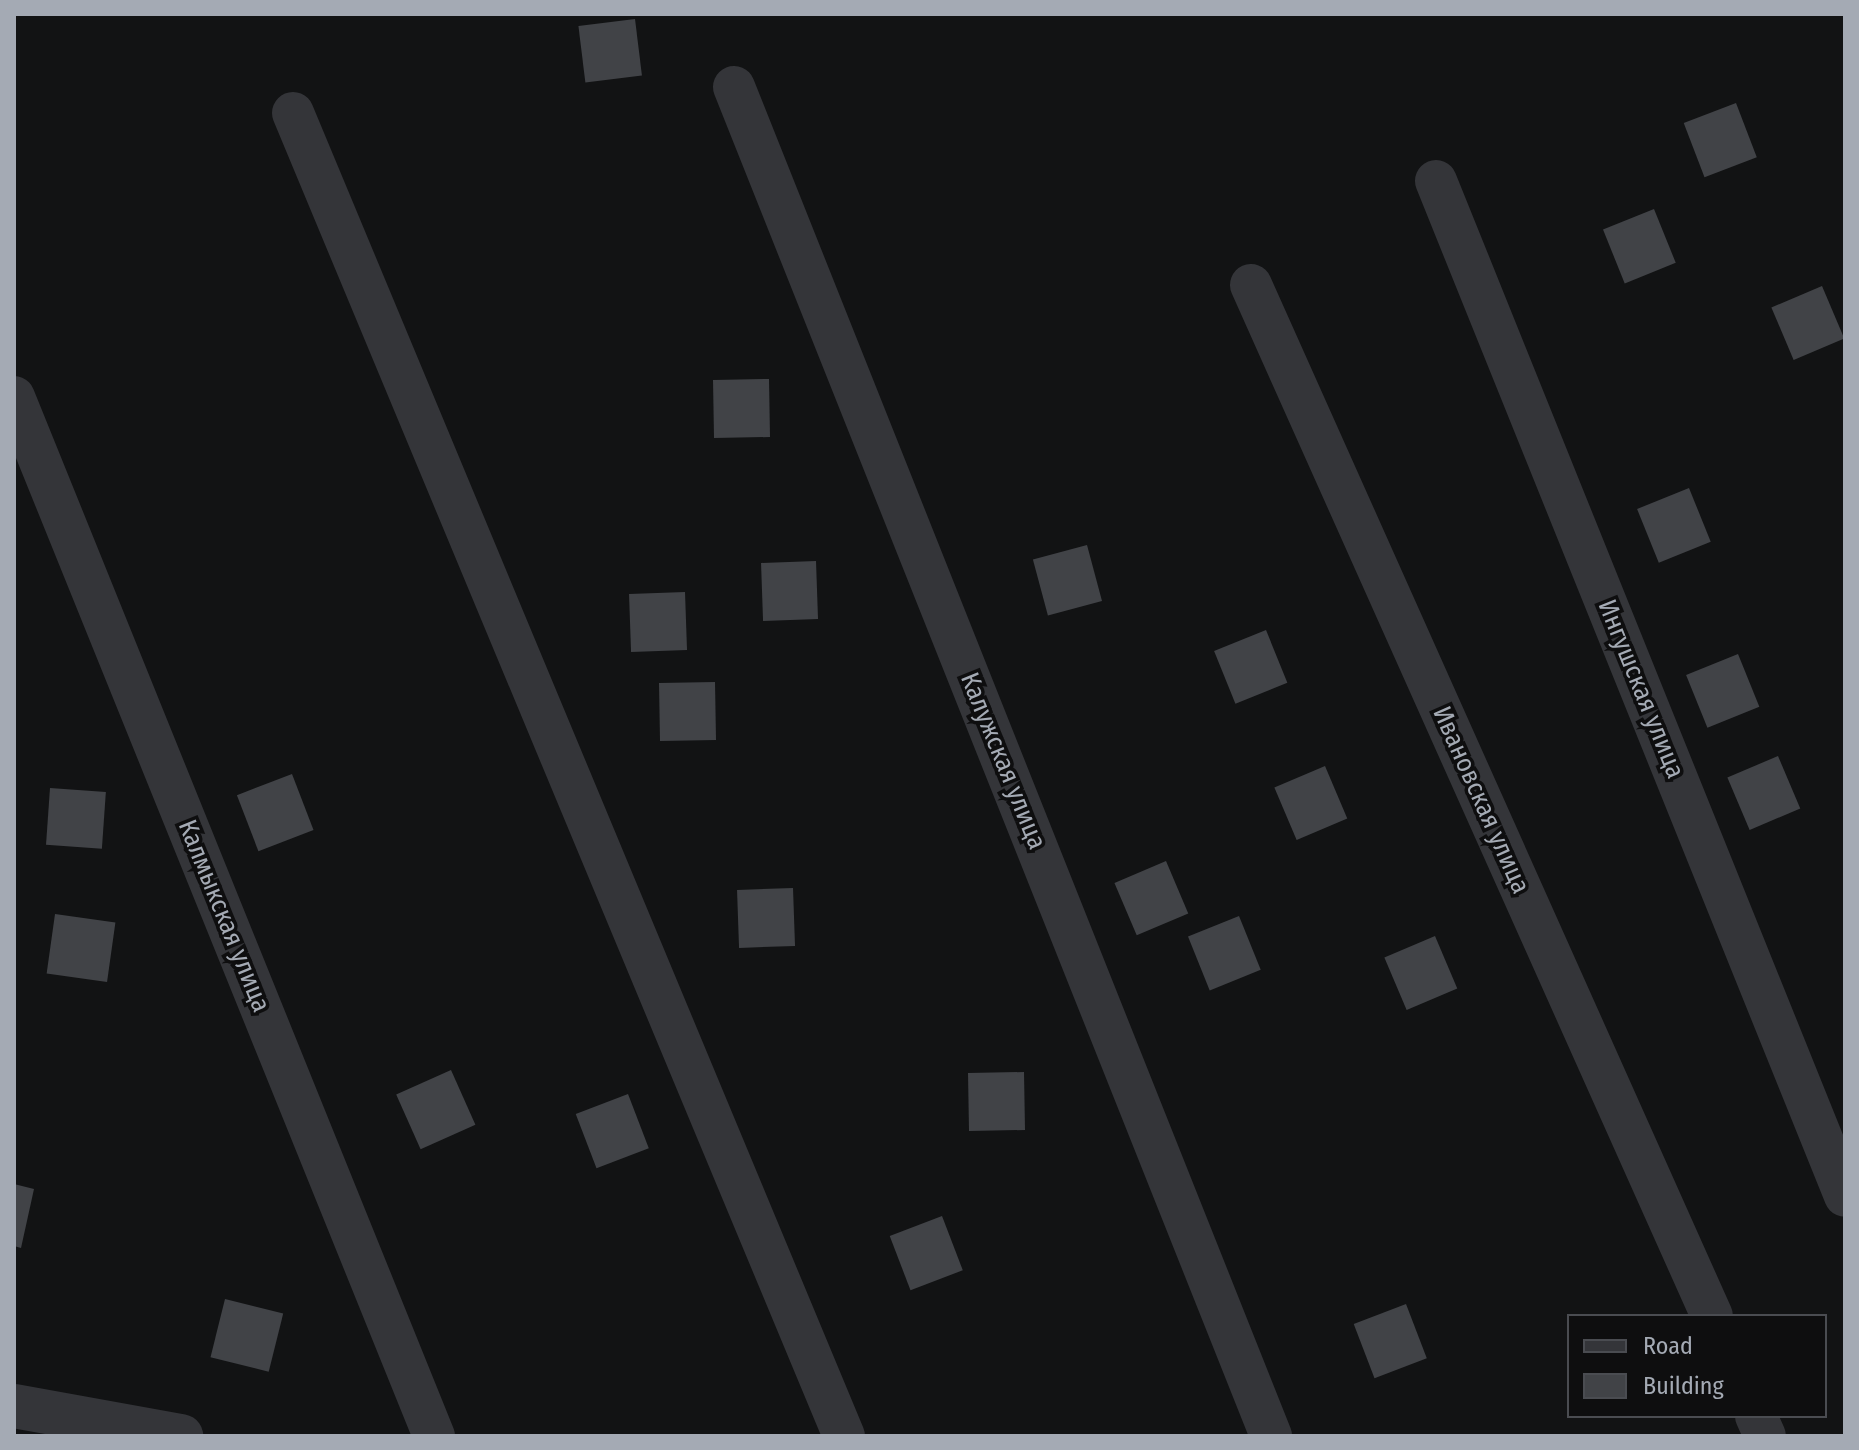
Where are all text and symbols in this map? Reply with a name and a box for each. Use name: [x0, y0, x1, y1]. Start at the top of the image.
street label: Ингушская улица: [1591, 595, 1691, 783]
street label: Калужская улица: [953, 668, 1053, 854]
street label: Ивановская улица: [1426, 702, 1536, 898]
street label: Калмыкская улица: [171, 815, 277, 1017]
legend: [1567, 1314, 1827, 1418]
text: Road: [1643, 1332, 1693, 1360]
text: Building: [1643, 1372, 1724, 1400]

